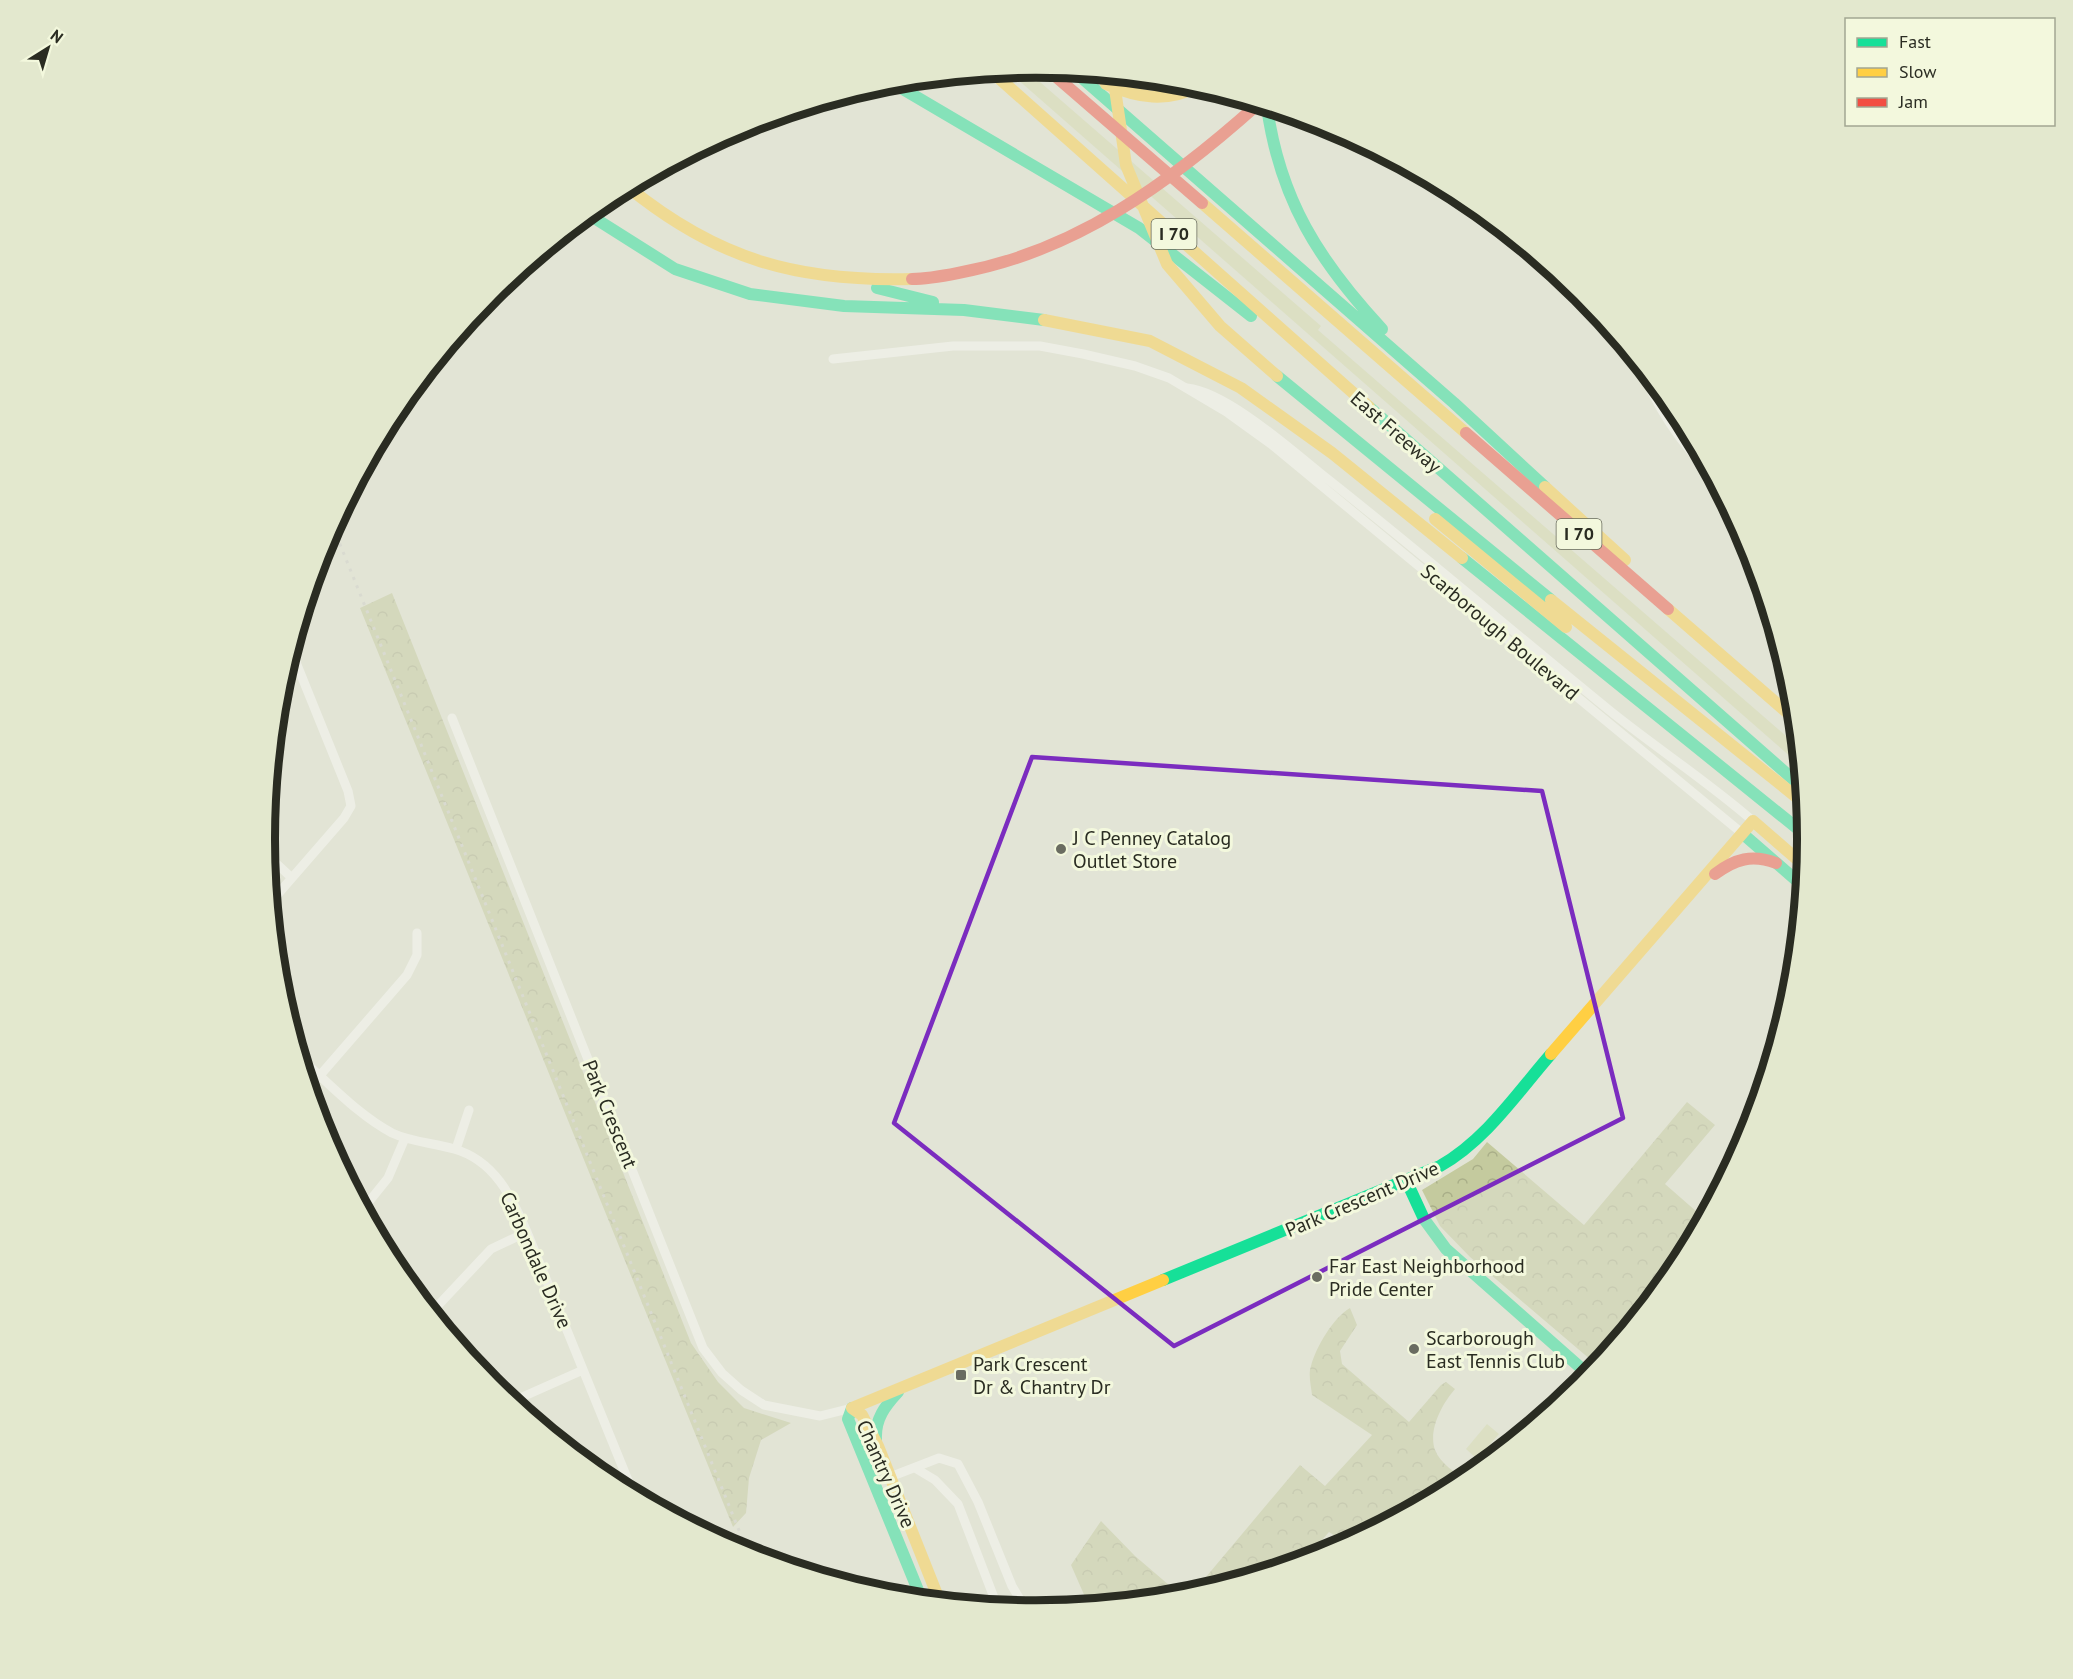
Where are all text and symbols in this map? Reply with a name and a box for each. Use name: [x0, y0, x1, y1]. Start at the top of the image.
north arrow: [18, 18, 78, 78]
legend: [1845, 18, 2055, 126]
text: N: [47, 25, 67, 47]
text: Fast: [1899, 30, 1931, 53]
text: Slow: [1899, 60, 1937, 83]
text: Jam: [1898, 90, 1928, 113]
road number: I 70: [1152, 219, 1196, 249]
street label: East Freeway: [1345, 385, 1447, 479]
road number: I 70: [1556, 519, 1602, 549]
street label: Scarborough Boulevard: [1415, 558, 1585, 706]
place label: J C Penney Catalog Outlet Store: [1072, 825, 1231, 874]
marker: J C Penney Catalog Outlet Store: [1054, 842, 1068, 856]
street label: Park Crescent: [577, 1056, 644, 1172]
street label: Park Crescent Drive: [1281, 1155, 1443, 1243]
street label: Carbondale Drive: [494, 1188, 578, 1332]
place label: Far East Neighborhood Pride Center: [1329, 1253, 1525, 1302]
marker: Far East Neighborhood Pride Center: [1310, 1270, 1324, 1284]
place label: Scarborough East Tennis Club: [1426, 1325, 1565, 1374]
marker: Scarborough East Tennis Club: [1407, 1342, 1421, 1356]
place label: Park Crescent Dr & Chantry Dr: [973, 1351, 1111, 1400]
marker: Park Crescent Dr & Chantry Dr: [954, 1368, 968, 1382]
street label: Chantry Drive: [851, 1416, 921, 1532]

